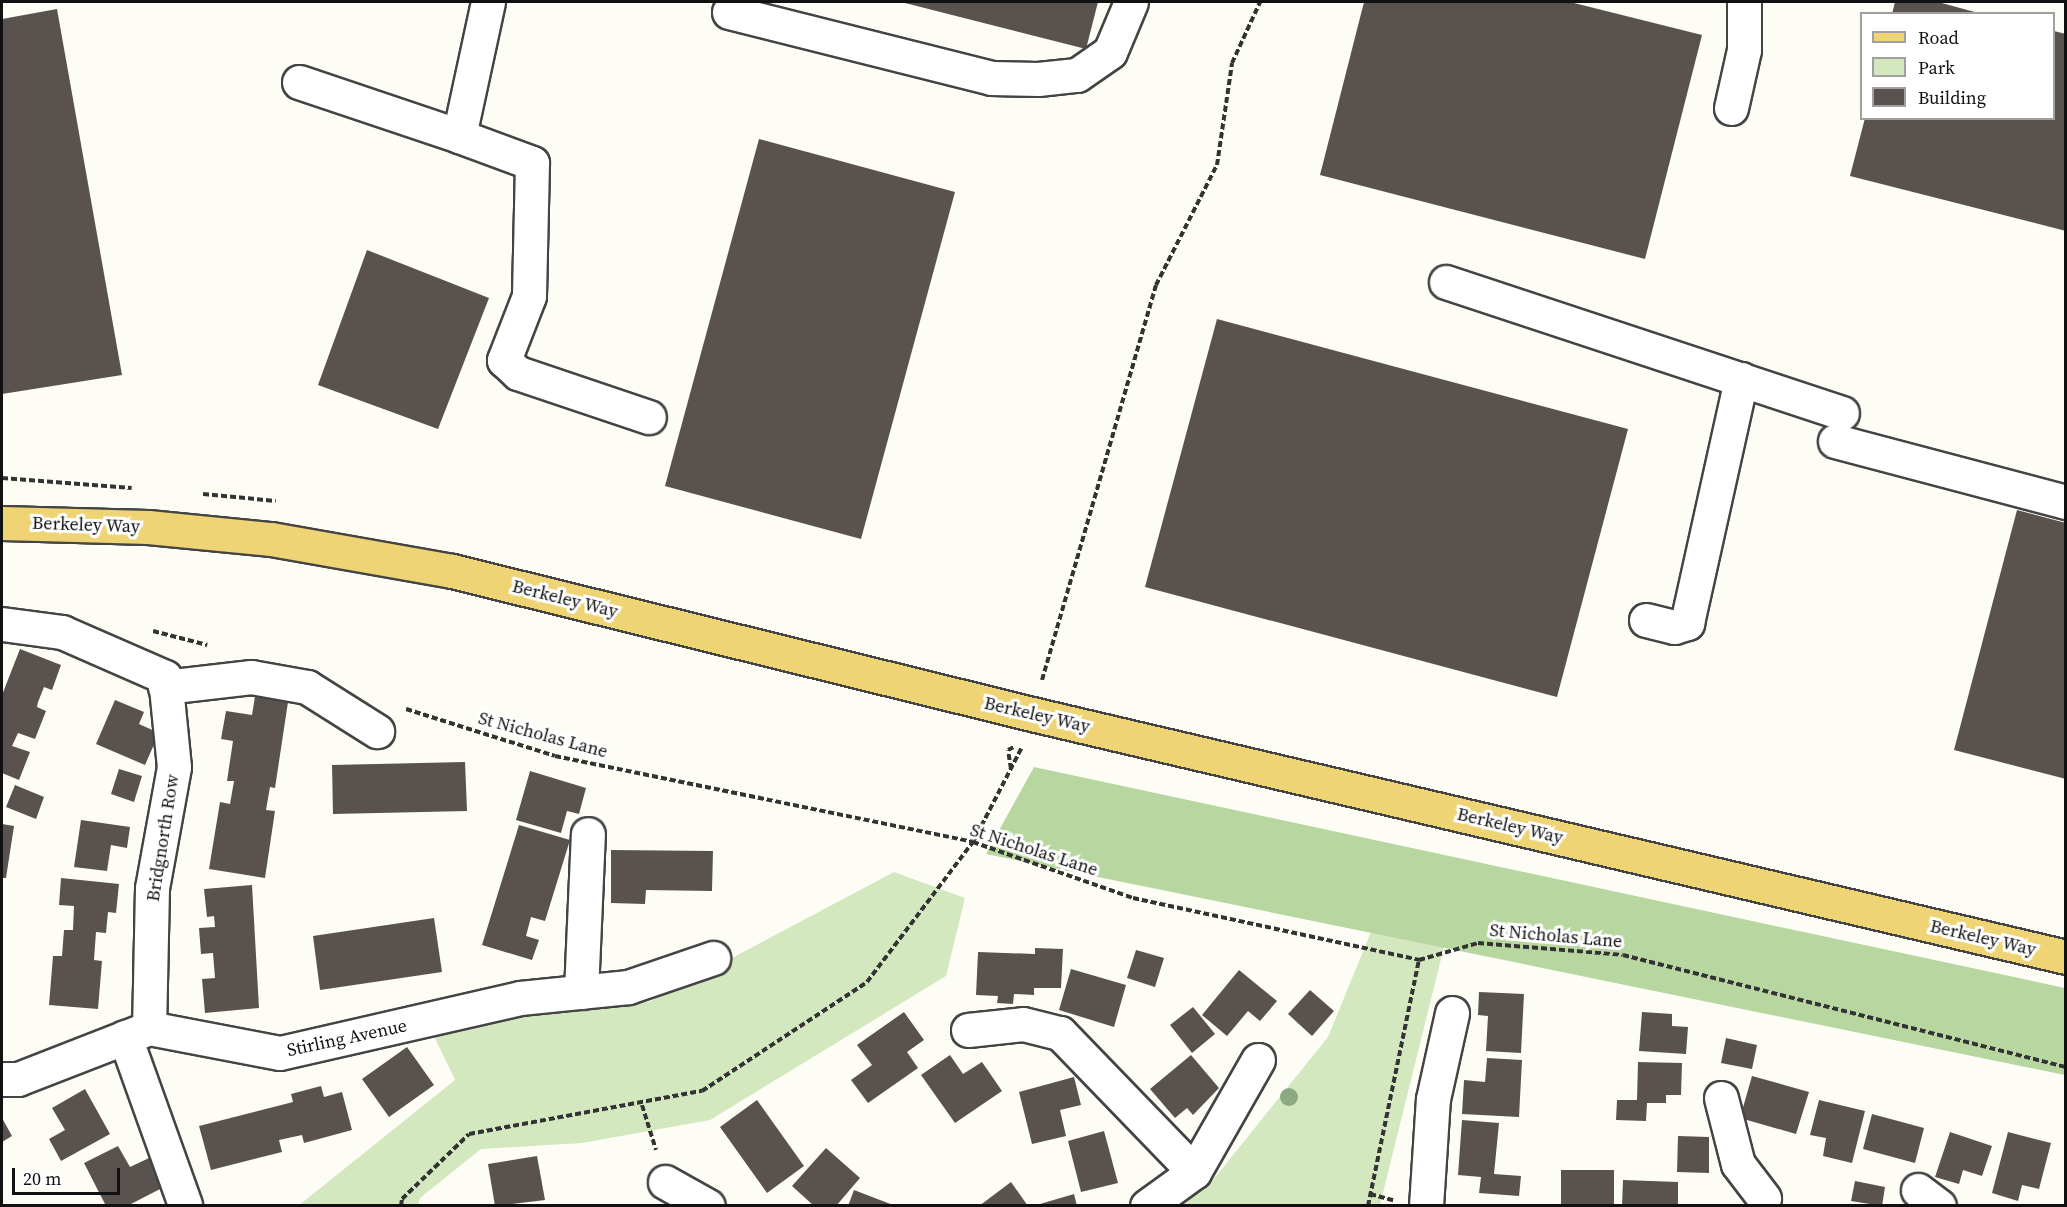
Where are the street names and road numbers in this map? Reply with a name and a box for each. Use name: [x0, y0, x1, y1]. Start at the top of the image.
street label: Berkeley Way: [31, 512, 141, 538]
street label: Berkeley Way: [510, 575, 620, 623]
street label: Berkeley Way: [982, 692, 1092, 738]
street label: St Nicholas Lane: [476, 707, 610, 763]
street label: Bridgnorth Row: [142, 773, 184, 903]
street label: Berkeley Way: [1455, 803, 1565, 849]
street label: St Nicholas Lane: [967, 819, 1101, 881]
street label: Berkeley Way: [1928, 915, 2038, 961]
street label: St Nicholas Lane: [1489, 919, 1623, 953]
street label: Stirling Avenue: [285, 1015, 409, 1061]

